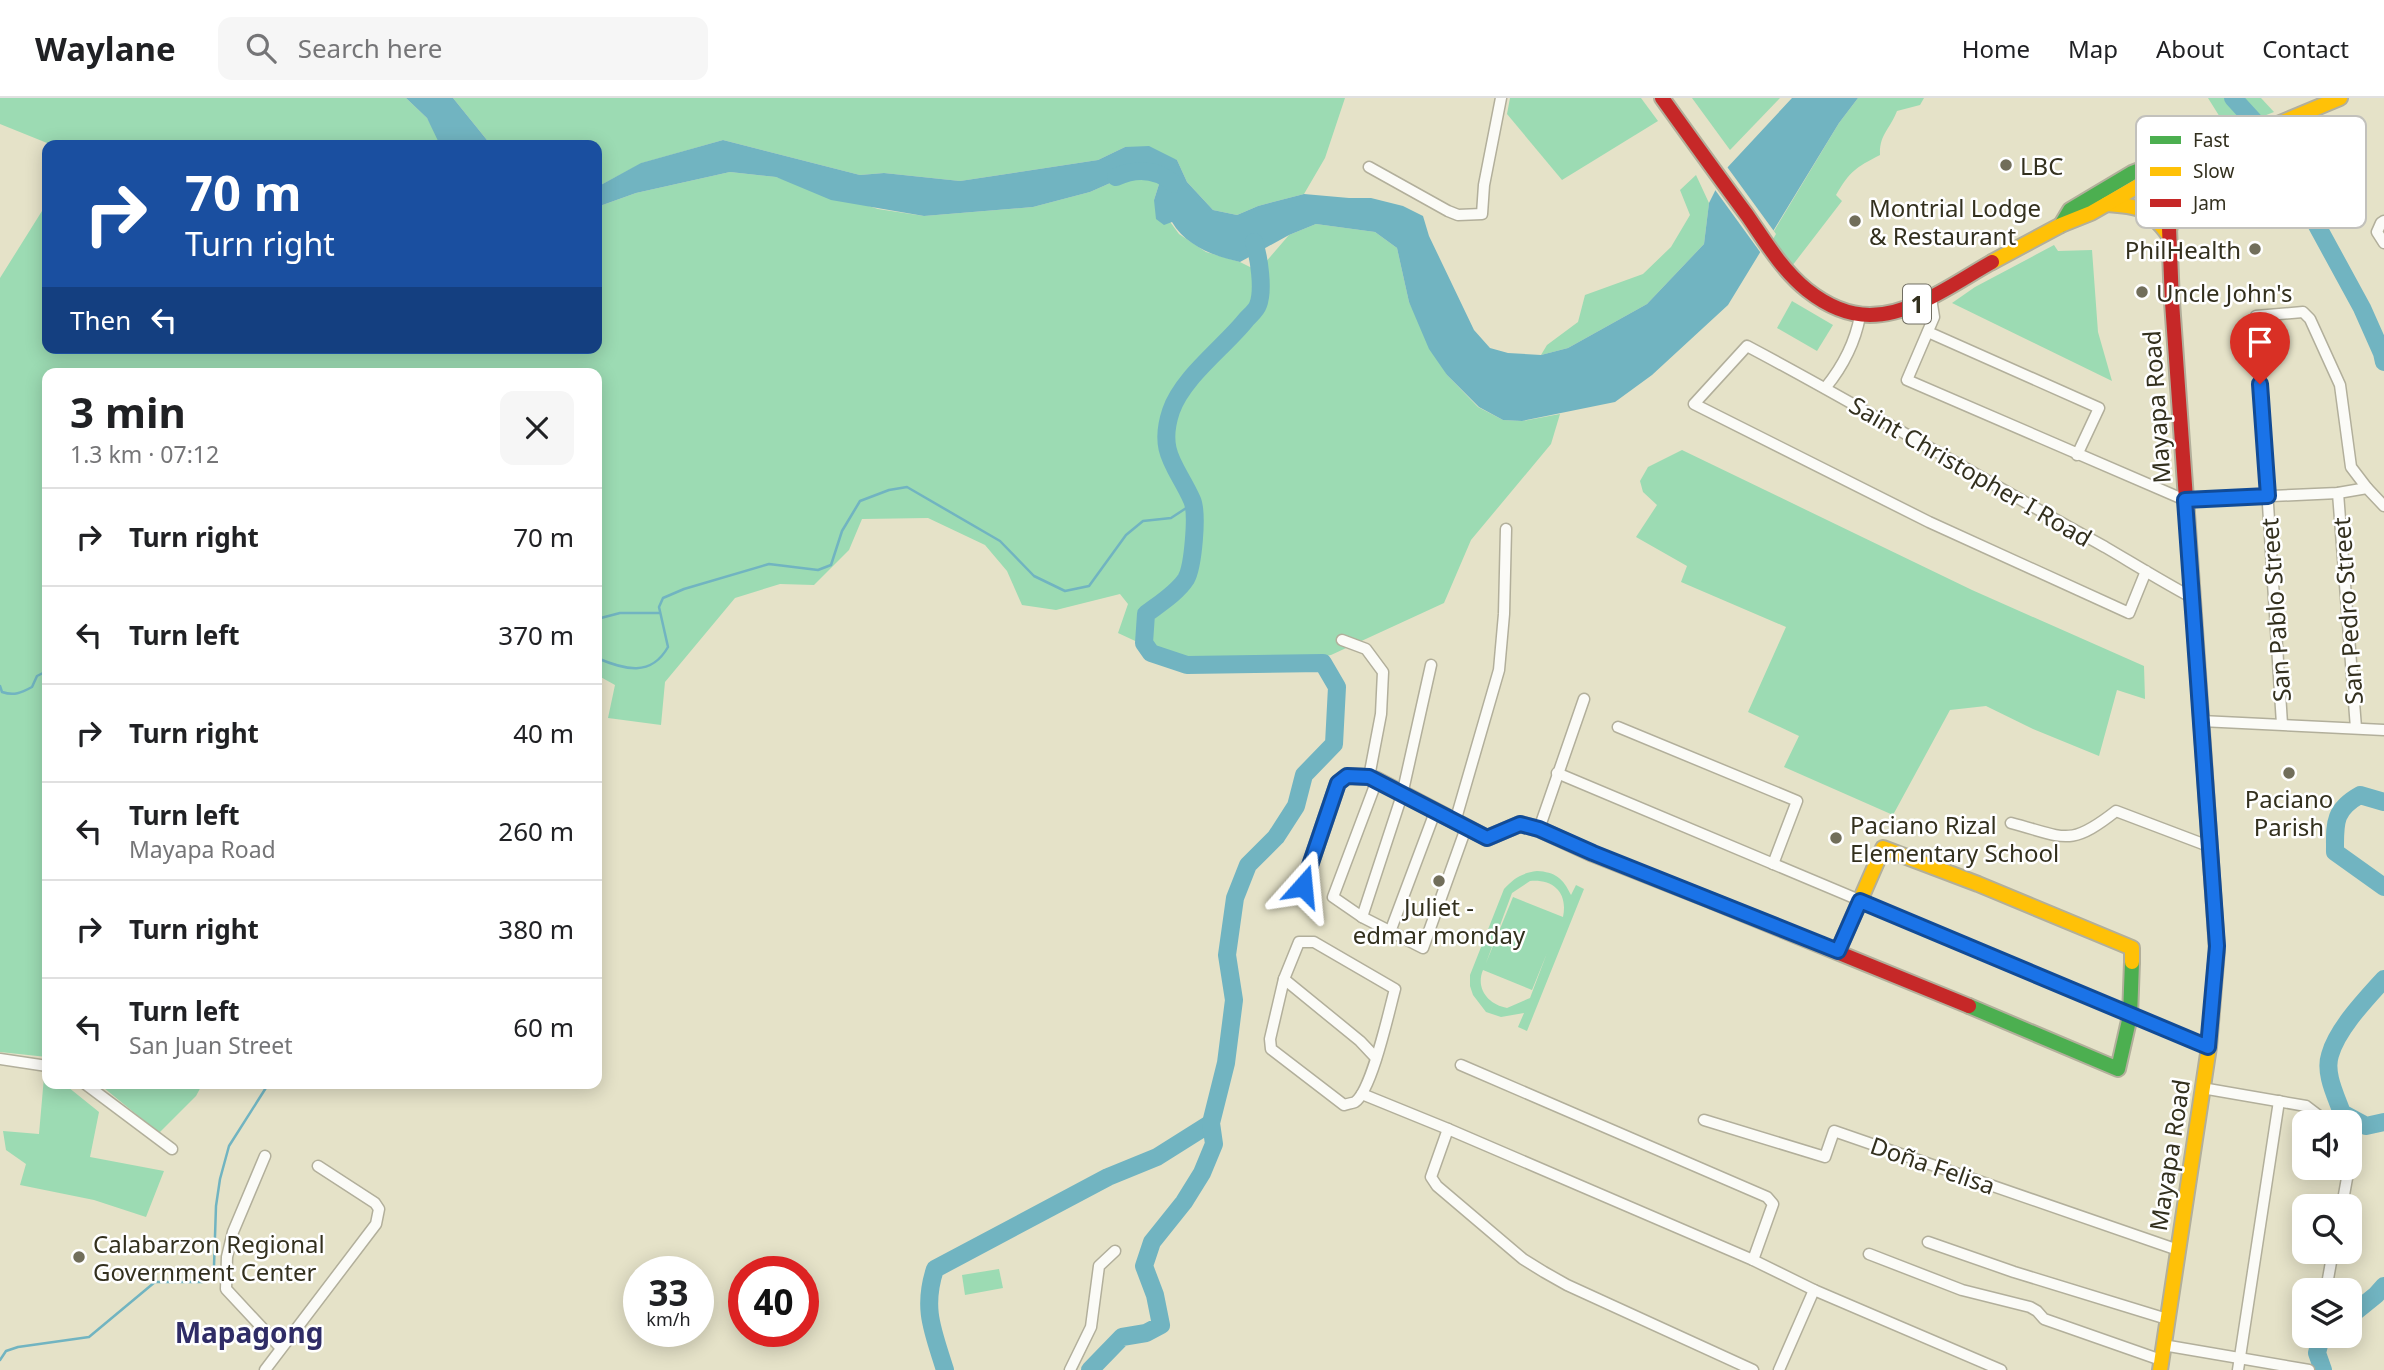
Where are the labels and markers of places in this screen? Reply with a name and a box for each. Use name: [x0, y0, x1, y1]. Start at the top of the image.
place label: LBC: [2020, 149, 2063, 182]
marker: LBC: [1998, 157, 2014, 173]
place label: Montrial Lodge & Restaurant: [1869, 191, 2041, 252]
marker: Montrial Lodge & Restaurant: [1847, 213, 1863, 229]
place label: PhilHealth: [2125, 233, 2241, 266]
marker: PhilHealth: [2247, 241, 2263, 257]
place label: Uncle John's: [2156, 276, 2293, 309]
marker: Uncle John's: [2134, 284, 2150, 300]
pin: [2230, 312, 2290, 384]
marker: Paciano Parish: [2281, 765, 2297, 781]
place label: Paciano Parish: [2245, 782, 2333, 843]
place label: Paciano Rizal Elementary School: [1850, 808, 2059, 869]
marker: Paciano Rizal Elementary School: [1828, 830, 1844, 846]
marker: Juliet - edmar monday: [1431, 873, 1447, 889]
place label: Juliet - edmar monday: [1353, 890, 1526, 951]
place label: Calabarzon Regional Government Center: [93, 1227, 325, 1288]
marker: Calabarzon Regional Government Center: [71, 1249, 87, 1265]

